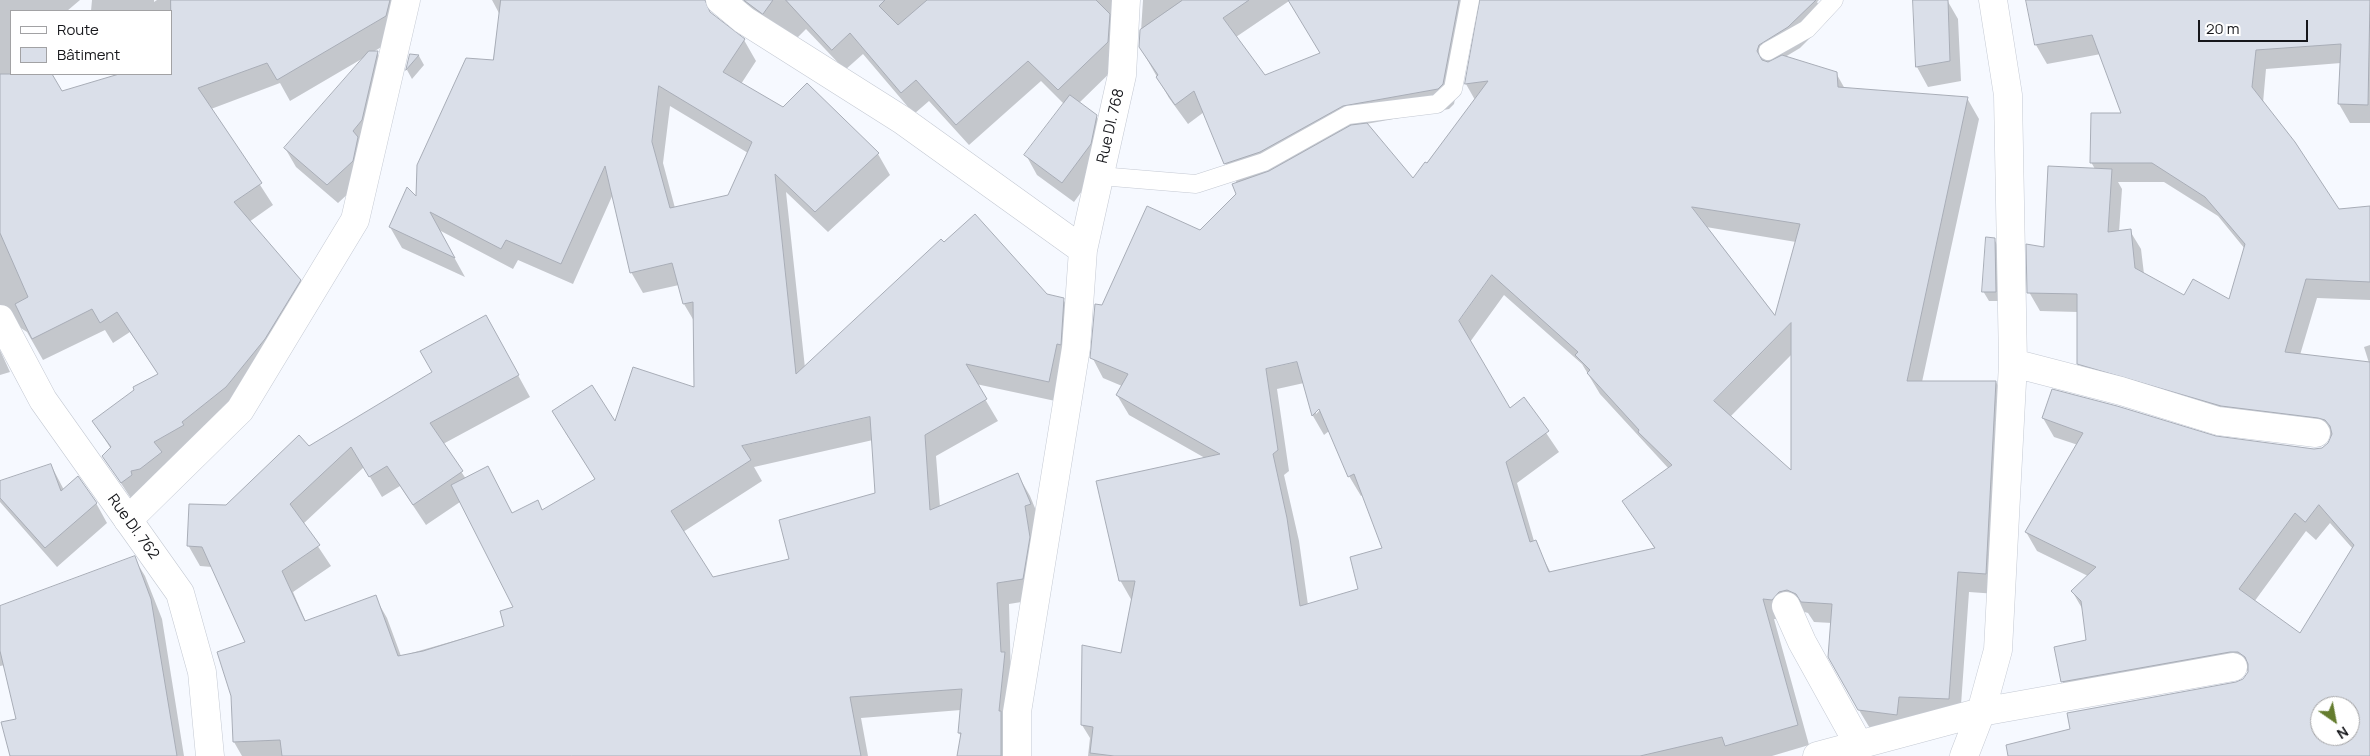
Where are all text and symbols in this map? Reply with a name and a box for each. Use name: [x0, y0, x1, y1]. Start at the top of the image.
legend: [10, 10, 172, 75]
scale bar: [2200, 10, 2310, 42]
text: 20 m: [2206, 18, 2239, 39]
text: Route: [57, 19, 99, 40]
text: Bâtiment: [57, 44, 120, 65]
street label: Rue DI. 768: [1094, 87, 1128, 165]
street label: Rue DI. 762: [103, 491, 163, 563]
north arrow: [2310, 696, 2360, 746]
text: N: [2334, 722, 2352, 744]

